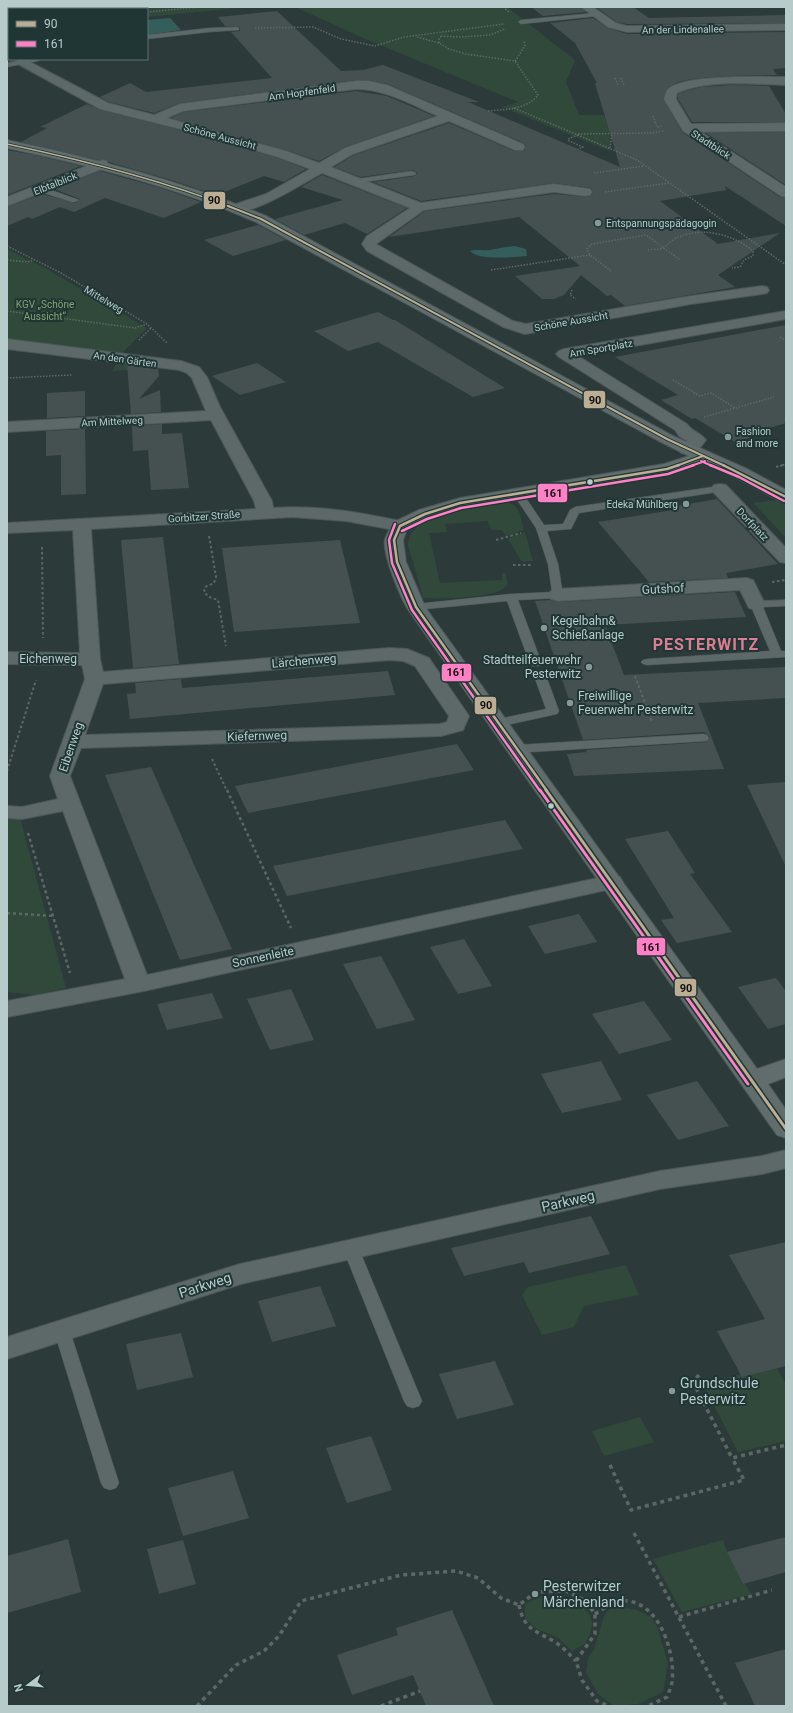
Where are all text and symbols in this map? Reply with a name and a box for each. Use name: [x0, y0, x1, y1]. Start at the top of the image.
legend: [8, 8, 148, 60]
text: 90: [44, 17, 58, 31]
street label: An der Lindenallee: [642, 23, 724, 36]
text: 161: [44, 37, 64, 51]
street label: Am Hopfenfeld: [268, 82, 336, 103]
street label: Schöne Aussicht: [182, 122, 257, 151]
street label: Stadtblick: [689, 128, 733, 162]
street label: Elbtalblick: [32, 169, 79, 197]
line badge: 90: [203, 191, 226, 210]
text: 90: [208, 194, 220, 207]
marker: Entspannungspädagogin: [593, 218, 603, 228]
place label: Entspannungspädagogin: [606, 218, 717, 229]
street label: Mittelweg: [82, 283, 125, 315]
park label: KGV „Schöne Aussicht“: [16, 299, 74, 322]
street label: Schöne Aussicht: [533, 310, 609, 333]
street label: Am Sportplatz: [569, 338, 633, 359]
street label: An den Gärten: [93, 350, 157, 369]
line badge: 90: [583, 390, 606, 409]
text: 90: [589, 394, 601, 407]
street label: Am Mittelweg: [81, 414, 143, 429]
place label: Fashion and more: [736, 426, 778, 449]
marker: Fashion and more: [723, 432, 733, 442]
unlabelled marker: [585, 477, 595, 487]
line badge: 161: [537, 483, 568, 503]
text: 161: [544, 487, 562, 500]
place label: Edeka Mühlberg: [606, 499, 678, 510]
marker: Edeka Mühlberg: [681, 499, 691, 509]
street label: Dorfplatz: [735, 506, 771, 543]
street label: Gorbitzer Straße: [168, 508, 241, 525]
street label: Gutshof: [641, 581, 685, 597]
place label: Kegelbahn& Schießanlage: [552, 614, 624, 642]
marker: Kegelbahn& Schießanlage: [539, 623, 549, 633]
district label: PESTERWITZ: [653, 635, 759, 654]
street label: Lärchenweg: [271, 651, 337, 671]
street label: Eichenweg: [19, 652, 77, 666]
place label: Stadtteilfeuerwehr Pesterwitz: [483, 653, 581, 681]
marker: Stadtteilfeuerwehr Pesterwitz: [584, 662, 594, 672]
line badge: 161: [441, 663, 472, 682]
text: 161: [447, 666, 465, 679]
place label: Freiwillige Feuerwehr Pesterwitz: [578, 689, 693, 717]
line badge: 90: [474, 696, 497, 715]
marker: Freiwillige Feuerwehr Pesterwitz: [565, 698, 575, 708]
text: 90: [480, 699, 492, 712]
street label: Eibenweg: [56, 720, 86, 774]
street label: Kiefernweg: [227, 728, 287, 744]
unlabelled marker: [546, 801, 556, 811]
line badge: 161: [636, 937, 666, 956]
text: 161: [642, 941, 660, 954]
street label: Sonnenleite: [231, 944, 295, 970]
line badge: 90: [674, 978, 697, 997]
text: 90: [680, 982, 692, 995]
street label: Parkweg: [540, 1187, 596, 1215]
street label: Parkweg: [177, 1269, 233, 1301]
place label: Grundschule Pesterwitz: [680, 1375, 758, 1407]
marker: Grundschule Pesterwitz: [667, 1386, 677, 1396]
place label: Pesterwitzer Märchenland: [543, 1578, 624, 1610]
marker: Pesterwitzer Märchenland: [530, 1589, 540, 1599]
north arrow: [8, 1665, 48, 1705]
text: N: [11, 1682, 26, 1693]

